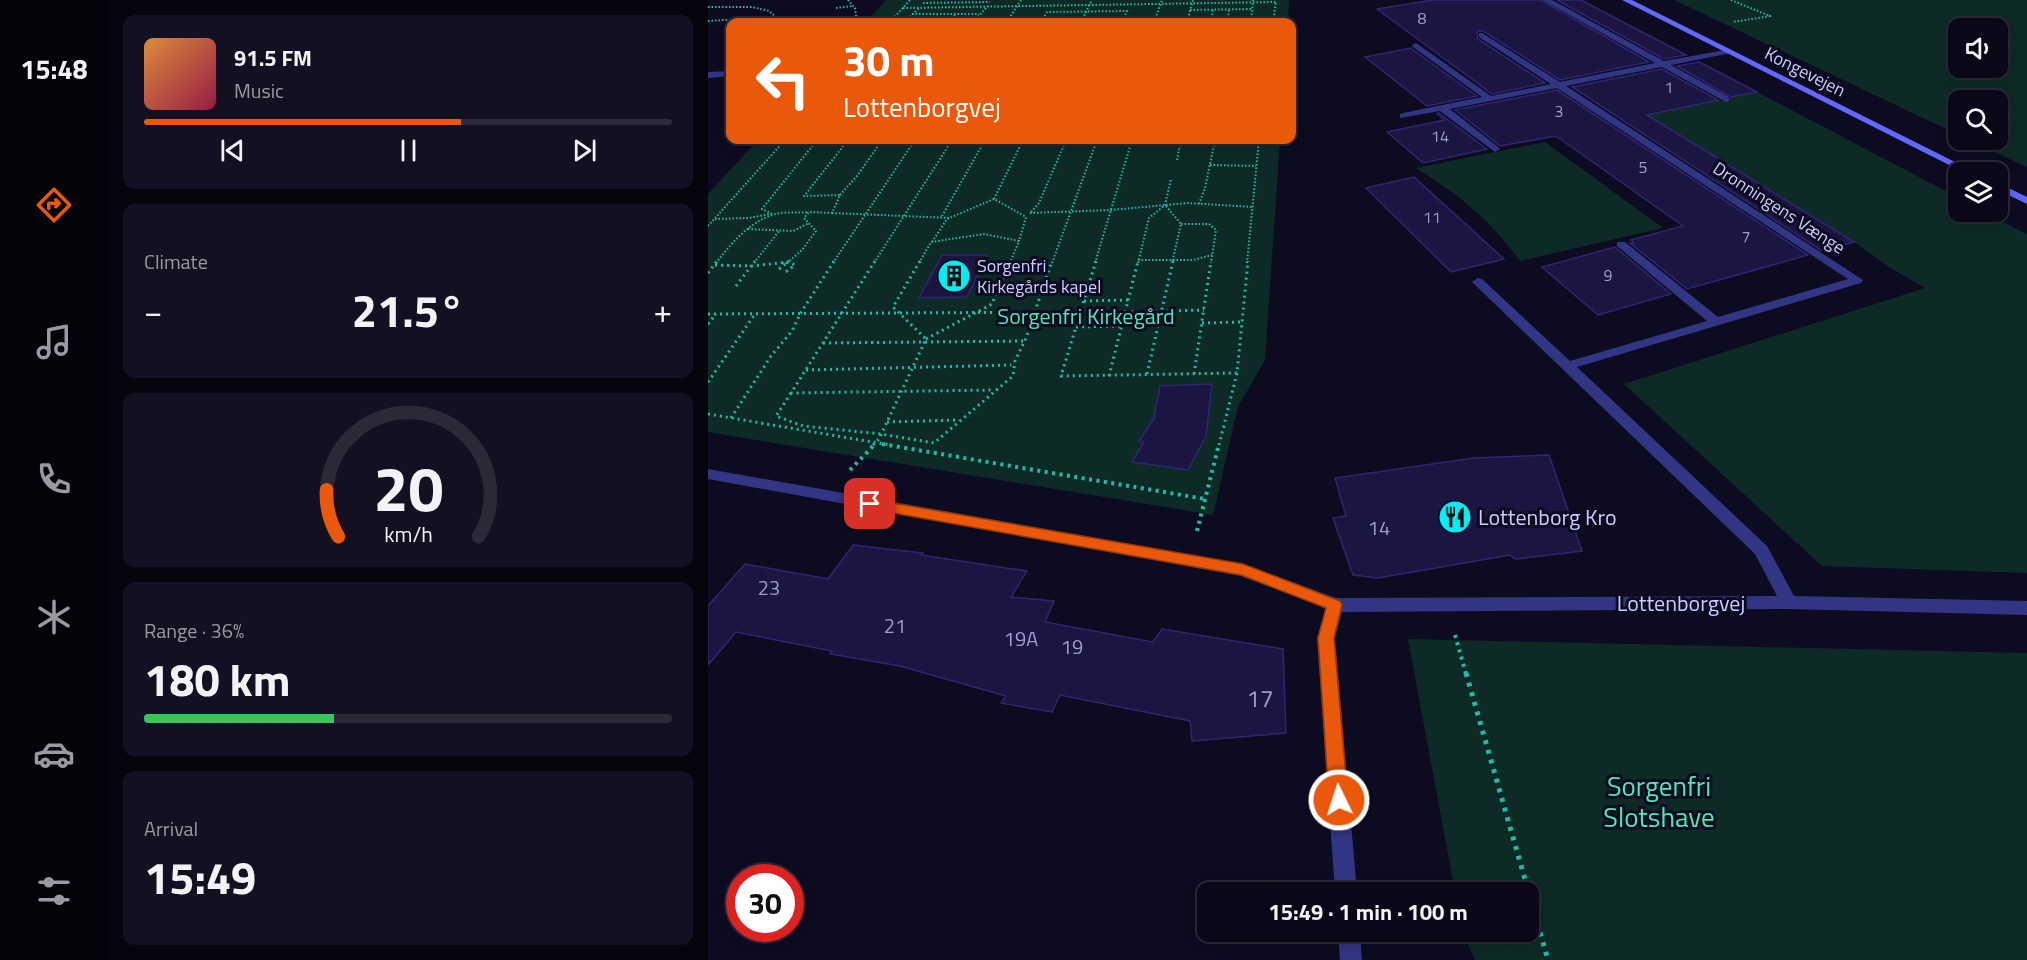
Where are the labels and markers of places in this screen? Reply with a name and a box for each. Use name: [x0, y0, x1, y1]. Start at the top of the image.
place label: Sorgenfri Kirkegårds kapel: [977, 252, 1101, 300]
building icon: Sorgenfri Kirkegårds kapel: [936, 258, 972, 294]
pin: [844, 478, 895, 529]
restaurant icon: Lottenborg Kro: [1437, 499, 1473, 535]
place label: Lottenborg Kro: [1478, 500, 1617, 534]

